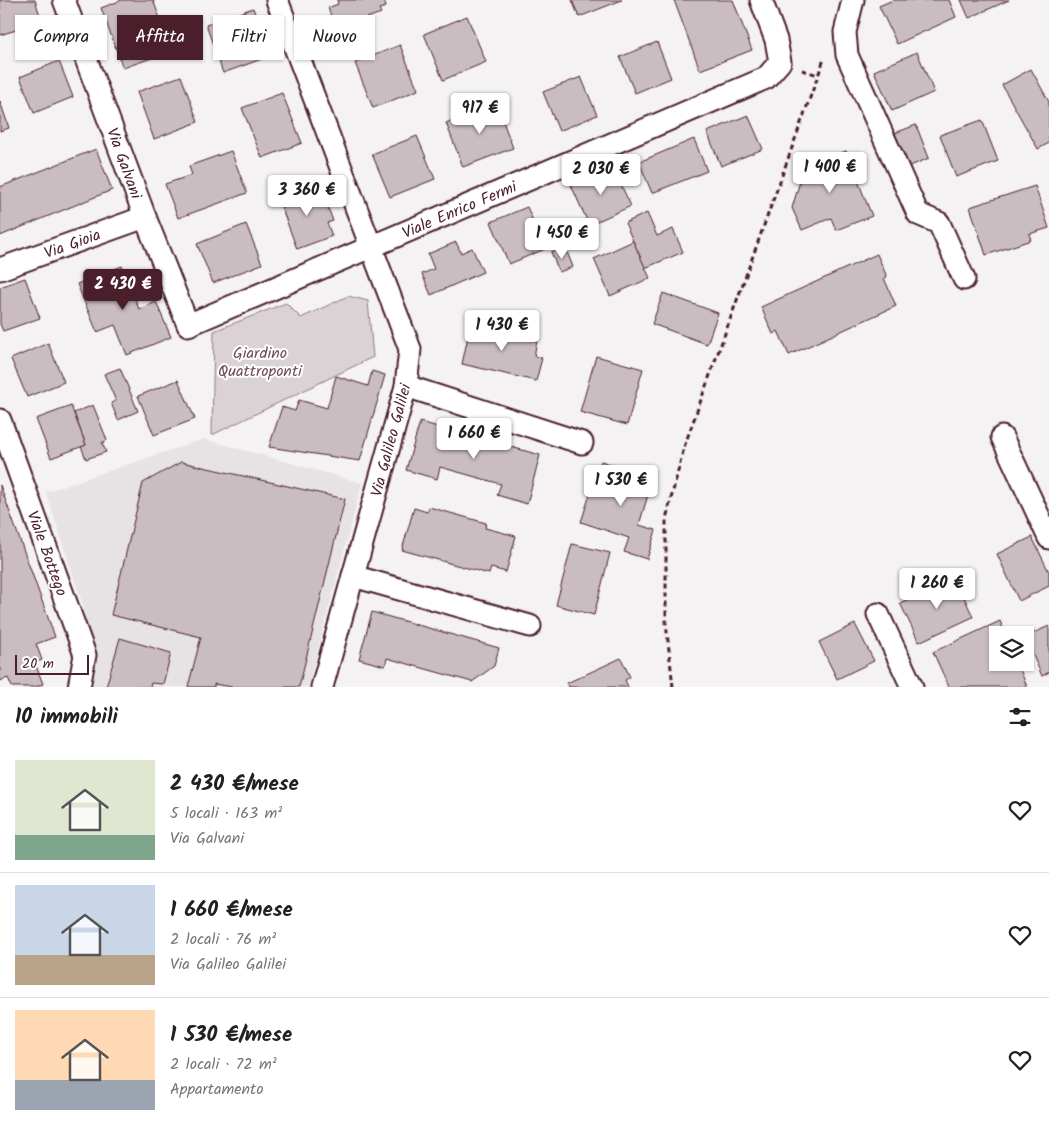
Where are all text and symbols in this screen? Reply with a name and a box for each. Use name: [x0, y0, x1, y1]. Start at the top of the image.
chip: Compra: [15, 15, 107, 60]
chip: Affitta: [117, 15, 203, 60]
chip: Filtri: [213, 15, 284, 60]
chip: Nuovo: [294, 15, 375, 60]
pin: 917 €: [445, 92, 515, 135]
text: 917 €: [462, 96, 498, 121]
street label: Via Galvani: [99, 124, 148, 204]
pin: 1 400 €: [784, 152, 876, 194]
pin: 2 030 €: [555, 154, 647, 196]
text: 1 400 €: [804, 155, 856, 180]
text: 2 030 €: [573, 157, 629, 182]
pin: 3 360 €: [261, 174, 353, 217]
street label: Viale Enrico Fermi: [398, 174, 522, 246]
text: 3 360 €: [279, 178, 335, 203]
pin: 1 450 €: [516, 218, 608, 260]
text: 1 450 €: [536, 221, 588, 246]
street label: Via Gioia: [41, 223, 104, 266]
pin: 2 430 €: [77, 268, 169, 311]
text: 2 430 €: [94, 272, 152, 297]
pin: 1 430 €: [456, 310, 548, 352]
text: 1 430 €: [476, 313, 528, 338]
park label: Giardino Quattroponti: [218, 341, 303, 384]
street label: Via Galileo Galilei: [364, 380, 419, 500]
pin: 1 660 €: [428, 418, 520, 460]
text: 1 660 €: [448, 421, 500, 446]
pin: 1 530 €: [575, 464, 667, 507]
text: 1 530 €: [595, 468, 647, 493]
street label: Viale Bottego: [20, 507, 74, 600]
pin: 1 260 €: [891, 568, 983, 610]
text: 1 260 €: [910, 571, 964, 596]
map controls: [989, 626, 1034, 671]
button: layers: [989, 626, 1034, 671]
scale bar: [15, 652, 89, 675]
text: 20 m: [22, 653, 54, 675]
text: 10 immobili: [15, 701, 118, 734]
icon: filters: [1006, 703, 1034, 731]
text: 2 430 €/mese: [170, 768, 299, 801]
icon: home: [55, 780, 115, 840]
icon: heart: [1006, 796, 1034, 824]
text: 5 locali · 163 m²: [170, 801, 282, 826]
text: Via Galvani: [170, 826, 244, 851]
text: 1 660 €/mese: [170, 894, 293, 927]
icon: home: [55, 905, 115, 965]
icon: heart: [1006, 921, 1034, 949]
text: 2 locali · 76 m²: [170, 927, 276, 952]
text: Via Galileo Galilei: [170, 952, 286, 977]
text: 1 530 €/mese: [170, 1019, 292, 1052]
icon: home: [55, 1030, 115, 1090]
icon: heart: [1006, 1046, 1034, 1074]
text: 2 locali · 72 m²: [170, 1052, 277, 1077]
text: Appartamento: [170, 1077, 263, 1102]

